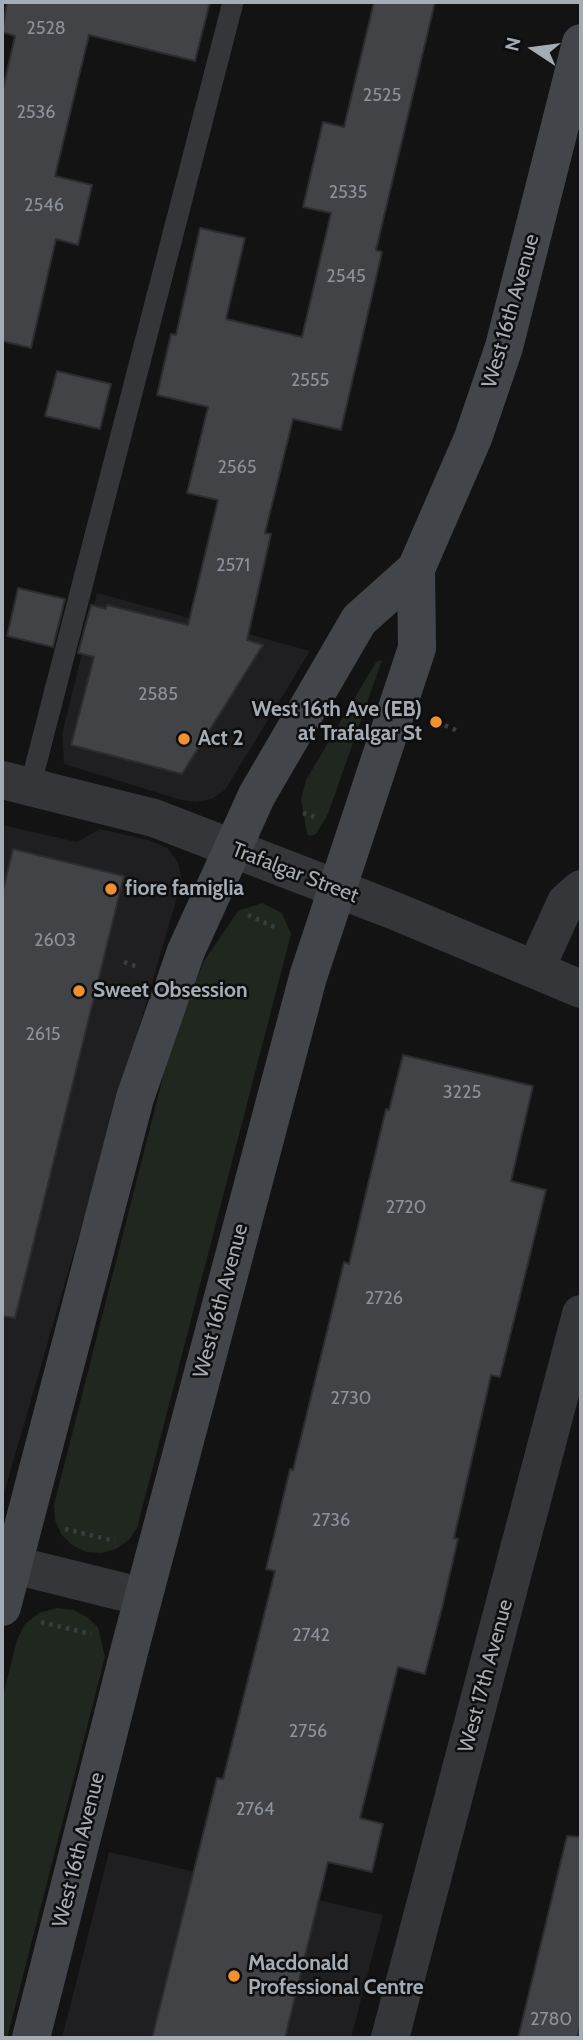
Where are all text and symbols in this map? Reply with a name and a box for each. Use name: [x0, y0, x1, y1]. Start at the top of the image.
north arrow: [499, 14, 569, 84]
house number: 2528: [26, 18, 66, 40]
text: N: [500, 35, 526, 53]
house number: 2525: [363, 85, 401, 107]
house number: 2536: [16, 102, 56, 124]
house number: 2535: [329, 182, 367, 204]
house number: 2546: [24, 195, 64, 217]
street label: West 16th Avenue: [477, 231, 545, 391]
house number: 2545: [326, 266, 366, 288]
house number: 2555: [291, 370, 329, 392]
house number: 2565: [217, 457, 257, 479]
house number: 2571: [216, 555, 250, 577]
house number: 2585: [138, 684, 178, 706]
place label: West 16th Ave (EB) at Trafalgar St: [252, 697, 422, 747]
marker: West 16th Ave (EB) at Trafalgar St: [428, 714, 444, 730]
place label: Act 2: [198, 726, 243, 752]
marker: Act 2: [176, 731, 192, 747]
street label: Trafalgar Street: [228, 837, 362, 909]
place label: fiore famiglia: [125, 876, 244, 902]
marker: fiore famiglia: [103, 881, 119, 897]
house number: 2603: [34, 930, 76, 952]
place label: Sweet Obsession: [93, 978, 248, 1004]
marker: Sweet Obsession: [71, 983, 87, 999]
house number: 2615: [25, 1024, 61, 1046]
house number: 3225: [443, 1082, 481, 1104]
house number: 2720: [386, 1197, 426, 1219]
street label: West 16th Avenue: [188, 1221, 254, 1381]
house number: 2726: [365, 1288, 403, 1310]
house number: 2730: [331, 1388, 371, 1410]
house number: 2736: [312, 1510, 350, 1532]
street label: West 17th Avenue: [453, 1597, 519, 1755]
house number: 2742: [292, 1625, 330, 1647]
house number: 2756: [289, 1721, 327, 1743]
street label: West 16th Avenue: [48, 1770, 110, 1930]
house number: 2764: [236, 1799, 274, 1821]
place label: Macdonald Professional Centre: [248, 1951, 423, 2001]
marker: Macdonald Professional Centre: [226, 1968, 242, 1984]
house number: 2780: [530, 2009, 572, 2031]

